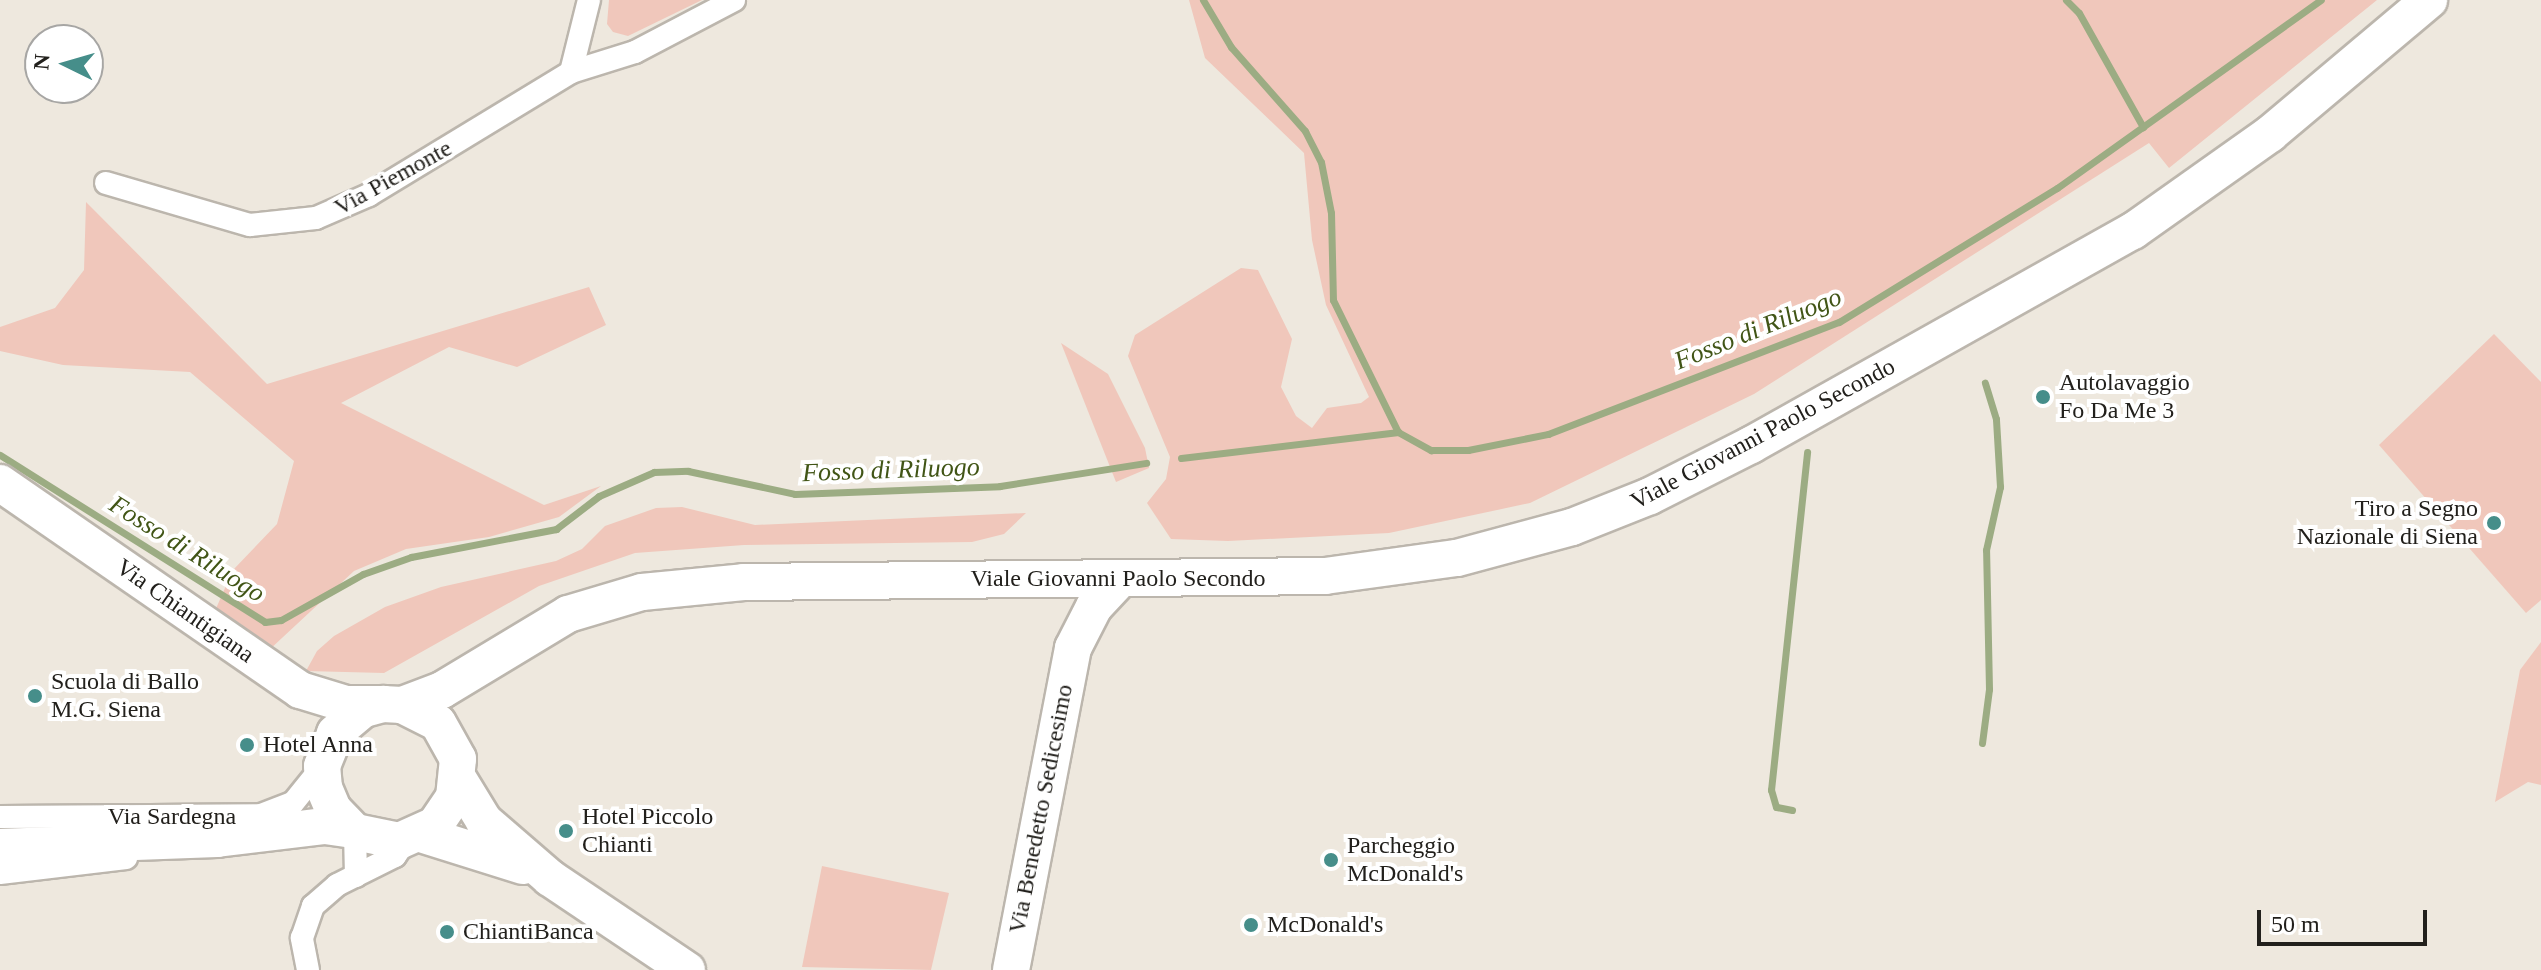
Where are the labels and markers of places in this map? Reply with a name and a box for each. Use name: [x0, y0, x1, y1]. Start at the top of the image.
place label: Autolavaggio Fo Da Me 3: [2059, 369, 2190, 425]
marker: Autolavaggio Fo Da Me 3: [2034, 388, 2052, 406]
place label: Tiro a Segno Nazionale di Siena: [2297, 495, 2478, 551]
marker: Tiro a Segno Nazionale di Siena: [2485, 514, 2503, 532]
place label: Scuola di Ballo M.G. Siena: [51, 668, 199, 724]
marker: Scuola di Ballo M.G. Siena: [26, 687, 44, 705]
place label: Hotel Anna: [263, 731, 374, 759]
marker: Hotel Anna: [238, 736, 256, 754]
place label: Hotel Piccolo Chianti: [582, 803, 713, 859]
marker: Hotel Piccolo Chianti: [557, 822, 575, 840]
place label: Parcheggio McDonald's: [1347, 832, 1463, 888]
marker: Parcheggio McDonald's: [1322, 851, 1340, 869]
place label: McDonald's: [1267, 911, 1383, 939]
marker: McDonald's: [1242, 916, 1260, 934]
place label: ChiantiBanca: [463, 918, 594, 946]
marker: ChiantiBanca: [438, 923, 456, 941]

